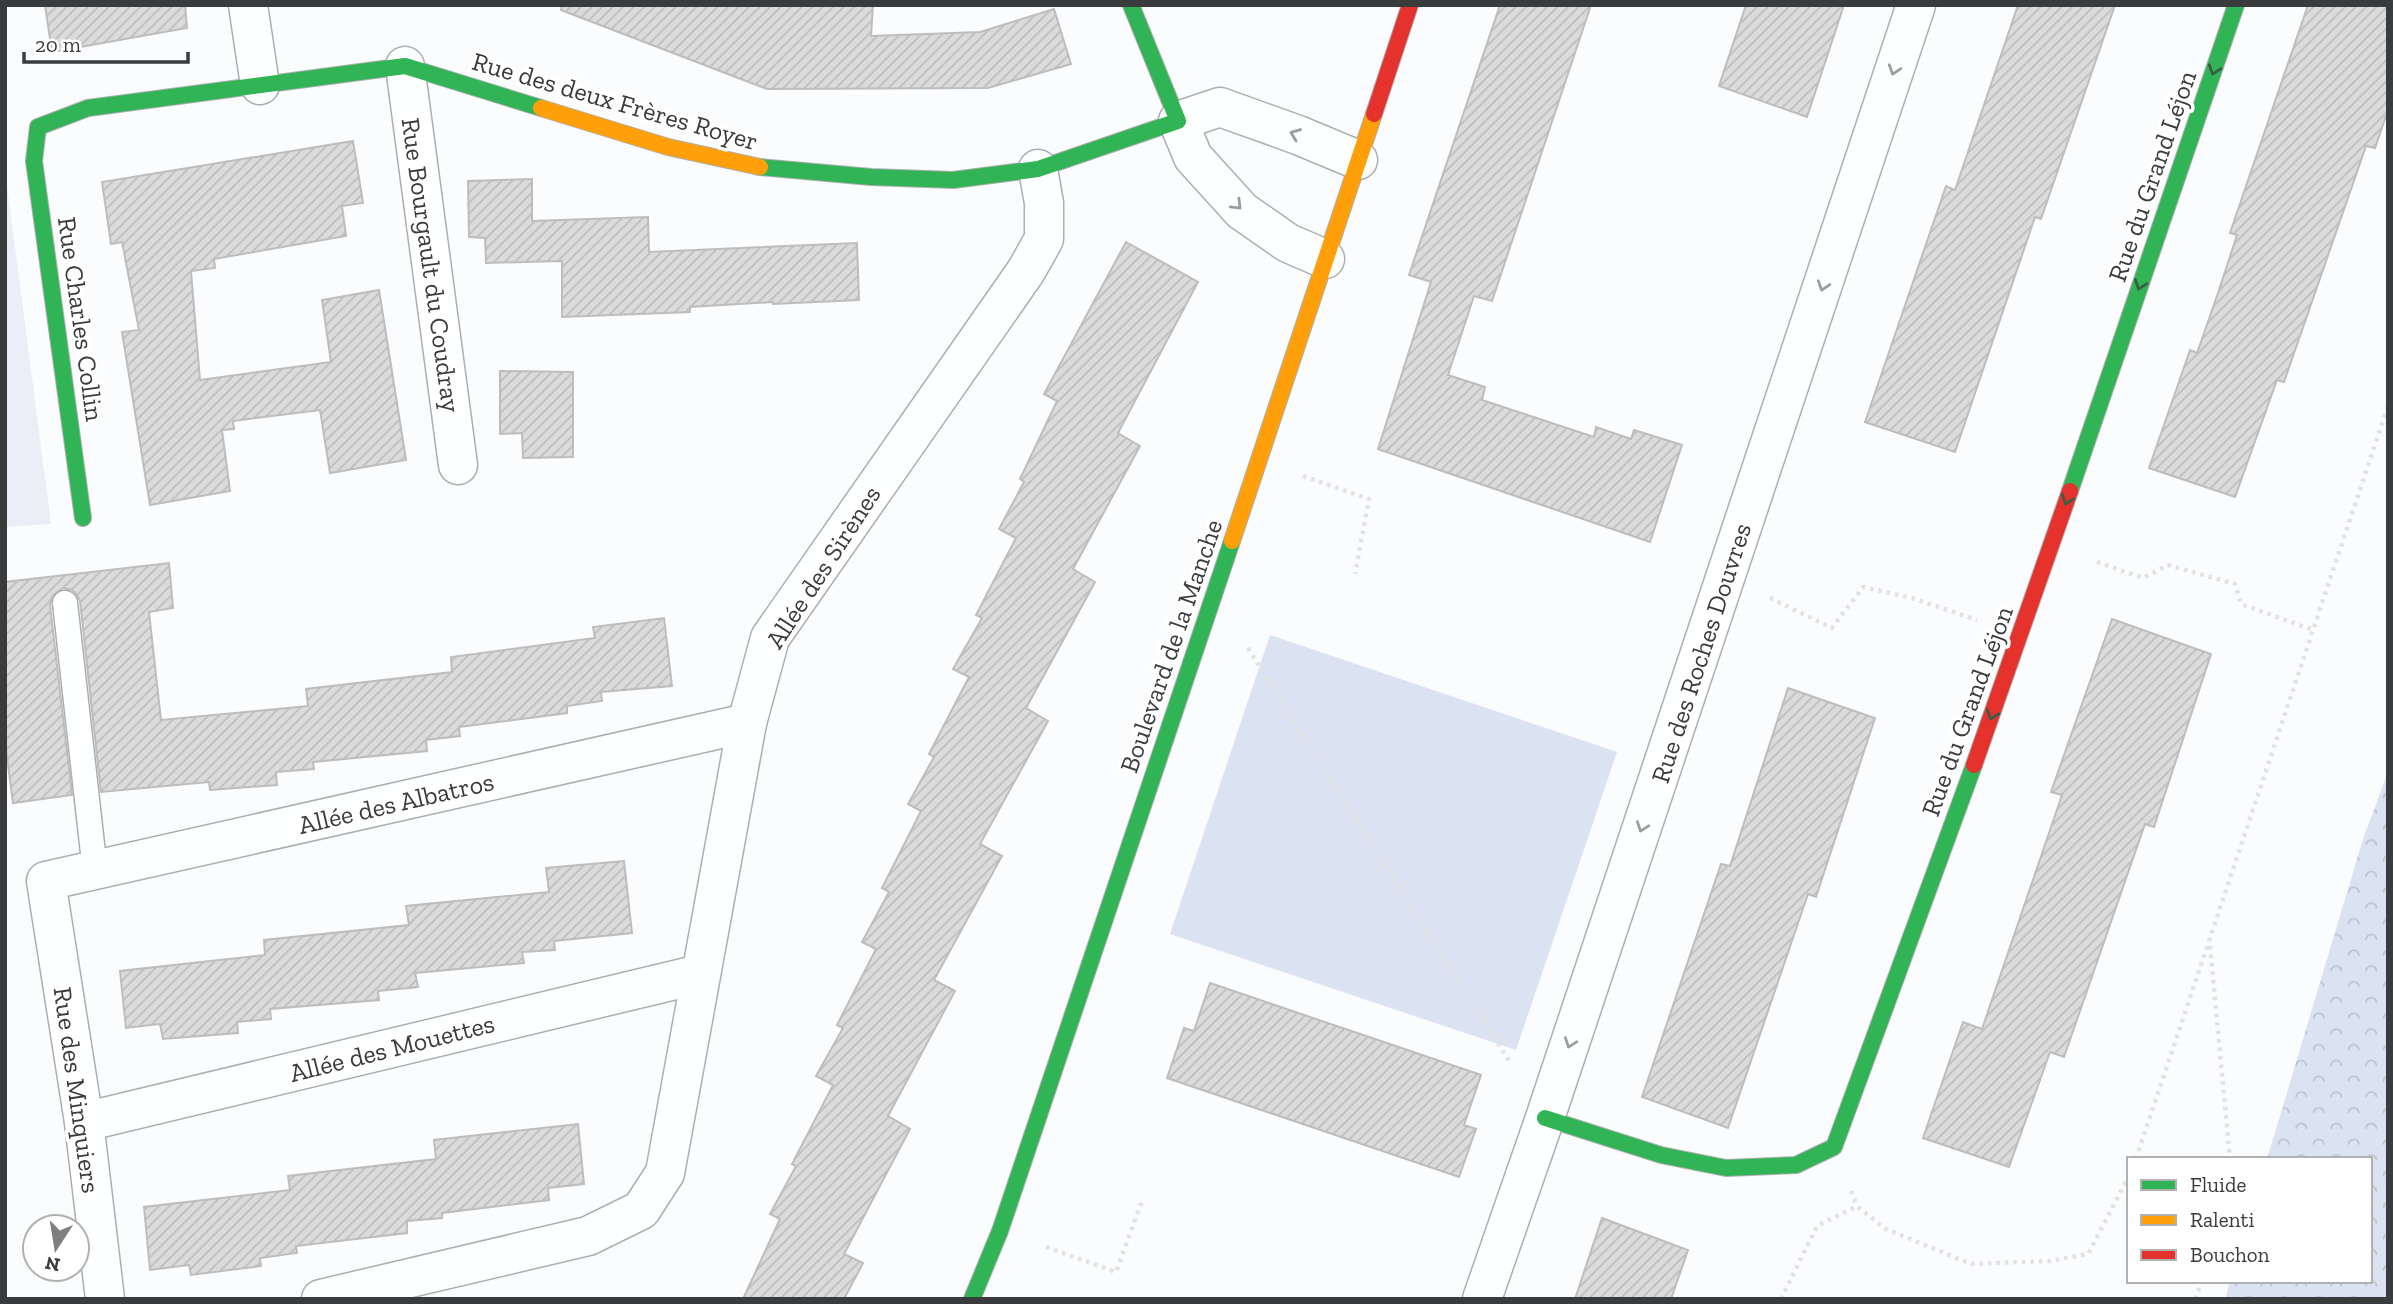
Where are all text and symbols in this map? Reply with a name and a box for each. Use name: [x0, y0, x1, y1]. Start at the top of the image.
scale bar: [24, 21, 189, 65]
text: 20 m: [35, 32, 81, 57]
street label: Rue des deux Frères Royer: [468, 45, 762, 157]
one-way arrow: [2208, 63, 2222, 75]
one-way arrow: [1888, 64, 1903, 76]
street label: Rue du Grand Léjon: [2101, 66, 2203, 286]
street label: Rue Bourgault du Coudray: [394, 116, 468, 415]
one-way arrow: [1289, 128, 1301, 142]
one-way arrow: [1229, 197, 1242, 210]
street label: Rue Charles Collin: [51, 215, 111, 423]
one-way arrow: [2134, 278, 2148, 291]
one-way arrow: [1817, 280, 1831, 292]
street label: Allée des Sirènes: [758, 480, 888, 654]
one-way arrow: [2061, 494, 2075, 506]
street label: Boulevard de la Manche: [1113, 515, 1229, 777]
street label: Rue des Roches Douvres: [1644, 519, 1758, 787]
street label: Rue du Grand Léjon: [1914, 602, 2020, 820]
one-way arrow: [1986, 709, 2000, 721]
street label: Allée des Albatros: [295, 765, 497, 841]
one-way arrow: [1636, 821, 1651, 833]
street label: Rue des Minquiers: [47, 985, 107, 1195]
street label: Allée des Mouettes: [286, 1007, 498, 1089]
one-way arrow: [1564, 1036, 1578, 1049]
legend: [2127, 1157, 2372, 1283]
text: Fluide: [2190, 1172, 2246, 1197]
text: Ralenti: [2190, 1207, 2254, 1232]
north arrow: [21, 1213, 91, 1283]
text: Bouchon: [2190, 1242, 2270, 1267]
text: N: [43, 1251, 62, 1277]

